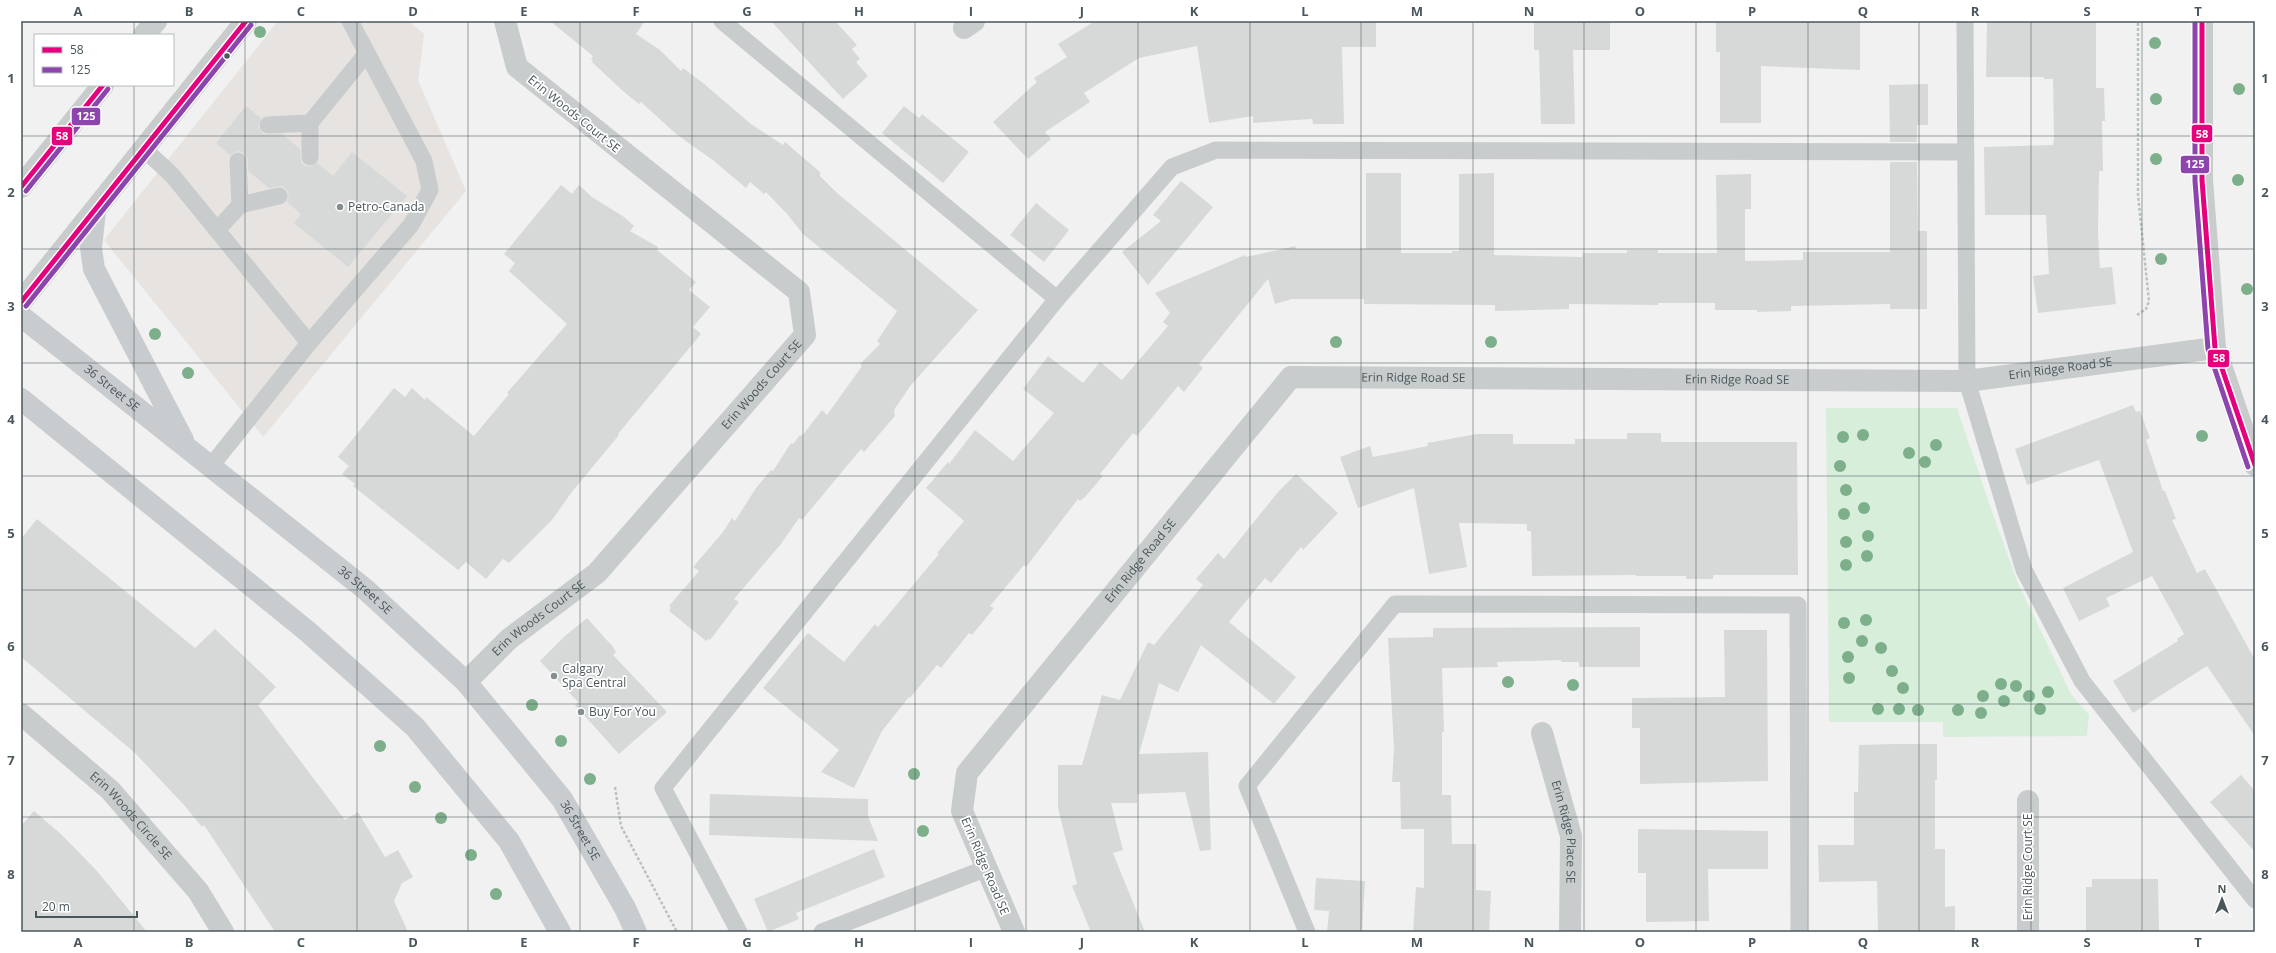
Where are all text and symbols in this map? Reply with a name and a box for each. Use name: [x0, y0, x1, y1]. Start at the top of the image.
text: A: [74, 2, 83, 20]
text: B: [185, 2, 194, 20]
text: C: [297, 2, 305, 20]
text: D: [408, 2, 418, 20]
text: E: [520, 2, 528, 20]
text: F: [632, 2, 640, 20]
text: G: [742, 2, 752, 20]
text: H: [854, 2, 864, 20]
text: I: [969, 2, 973, 20]
text: J: [1079, 2, 1084, 20]
text: K: [1190, 2, 1199, 20]
text: L: [1301, 2, 1309, 20]
text: M: [1411, 2, 1423, 20]
text: N: [1524, 2, 1534, 20]
text: O: [1635, 2, 1645, 20]
text: P: [1748, 2, 1756, 20]
text: Q: [1858, 2, 1868, 20]
text: R: [1971, 2, 1980, 20]
text: S: [2083, 2, 2091, 20]
text: T: [2194, 2, 2202, 20]
legend: [34, 34, 174, 86]
text: 58: [70, 41, 84, 58]
unlabelled marker: [222, 51, 232, 61]
text: 125: [70, 61, 91, 78]
text: 1: [7, 69, 15, 87]
text: 1: [2261, 69, 2269, 87]
street label: Erin Woods Court SE: [524, 71, 624, 156]
line badge: 125: [71, 107, 101, 126]
text: 125: [77, 108, 95, 123]
line badge: 58: [2191, 124, 2213, 143]
line badge: 58: [51, 126, 73, 146]
text: 58: [2196, 126, 2208, 141]
text: 58: [56, 128, 68, 143]
line badge: 125: [2180, 155, 2210, 174]
text: 125: [2186, 156, 2204, 171]
text: 2: [7, 183, 15, 201]
text: 2: [2261, 183, 2269, 201]
place label: Petro-Canada: [348, 198, 424, 215]
marker: Petro-Canada: [335, 202, 345, 212]
text: 3: [7, 297, 15, 315]
text: 3: [2261, 297, 2269, 315]
street label: Erin Woods Court SE: [717, 336, 805, 433]
line badge: 58: [2207, 349, 2230, 368]
text: 58: [2213, 350, 2225, 365]
street label: Erin Ridge Road SE: [2008, 353, 2113, 383]
street label: 36 Street SE: [81, 360, 144, 415]
street label: Erin Ridge Road SE: [1361, 368, 1466, 386]
street label: Erin Ridge Road SE: [1685, 370, 1790, 388]
text: 4: [7, 410, 15, 428]
text: 4: [2261, 410, 2269, 428]
street label: Erin Ridge Road SE: [1101, 515, 1180, 606]
text: 5: [7, 524, 15, 542]
text: 5: [2261, 524, 2269, 542]
street label: 36 Street SE: [335, 562, 396, 618]
street label: Erin Woods Court SE: [488, 576, 589, 660]
text: 6: [7, 637, 15, 655]
text: 6: [2261, 637, 2269, 655]
place label: Calgary Spa Central: [562, 660, 626, 691]
marker: Calgary Spa Central: [549, 671, 559, 681]
place label: Buy For You: [589, 703, 656, 720]
marker: Buy For You: [576, 707, 586, 717]
text: 7: [7, 751, 15, 769]
text: 7: [2261, 751, 2269, 769]
street label: Erin Woods Circle SE: [86, 767, 176, 863]
street label: Erin Ridge Place SE: [1548, 778, 1580, 884]
street label: 36 Street SE: [556, 797, 605, 863]
street label: Erin Ridge Court SE: [2019, 814, 2036, 920]
street label: Erin Ridge Road SE: [957, 815, 1014, 917]
text: 8: [7, 865, 15, 883]
text: 8: [2261, 865, 2269, 883]
north arrow: [2202, 879, 2242, 919]
text: N: [2218, 881, 2226, 896]
scale bar: [36, 893, 137, 919]
text: 20 m: [42, 898, 70, 915]
text: A: [74, 933, 83, 951]
text: B: [185, 933, 194, 951]
text: C: [297, 933, 305, 951]
text: D: [408, 933, 418, 951]
text: E: [520, 933, 528, 951]
text: F: [632, 933, 640, 951]
text: G: [742, 933, 752, 951]
text: H: [854, 933, 864, 951]
text: I: [969, 933, 973, 951]
text: J: [1079, 933, 1084, 951]
text: K: [1190, 933, 1199, 951]
text: L: [1301, 933, 1309, 951]
text: M: [1411, 933, 1423, 951]
text: N: [1524, 933, 1534, 951]
text: O: [1635, 933, 1645, 951]
text: P: [1748, 933, 1756, 951]
text: Q: [1858, 933, 1868, 951]
text: R: [1971, 933, 1980, 951]
text: S: [2083, 933, 2091, 951]
text: T: [2194, 933, 2202, 951]

